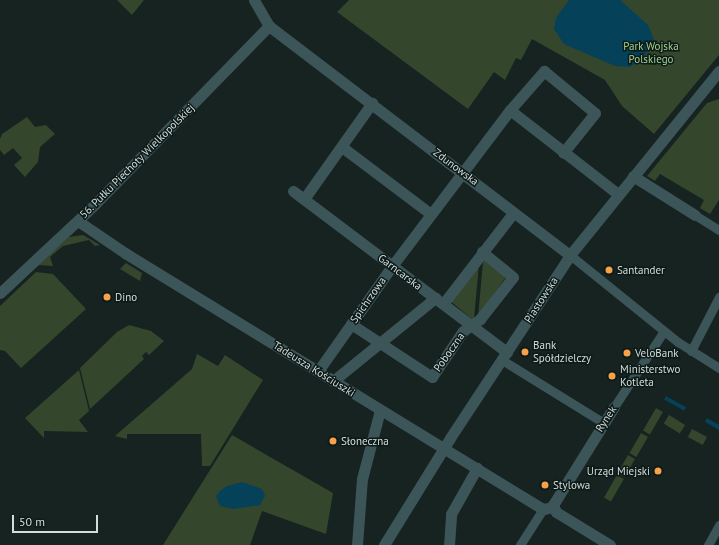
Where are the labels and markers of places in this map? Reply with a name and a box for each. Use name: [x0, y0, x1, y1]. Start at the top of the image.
place label: Santander: [617, 263, 665, 277]
marker: Santander: [604, 265, 614, 275]
place label: Dino: [115, 290, 137, 304]
marker: Dino: [102, 292, 112, 302]
place label: Bank Spółdzielczy: [533, 339, 591, 365]
place label: VeloBank: [635, 346, 678, 360]
marker: Bank Spółdzielczy: [520, 347, 530, 357]
marker: VeloBank: [622, 348, 632, 358]
place label: Ministerstwo Kotleta: [620, 363, 680, 389]
marker: Ministerstwo Kotleta: [607, 371, 617, 381]
place label: Słoneczna: [341, 434, 389, 448]
marker: Słoneczna: [328, 436, 338, 446]
place label: Urząd Miejski: [587, 464, 650, 478]
marker: Urząd Miejski: [653, 466, 663, 476]
place label: Stylowa: [553, 478, 590, 492]
marker: Stylowa: [540, 480, 550, 490]

